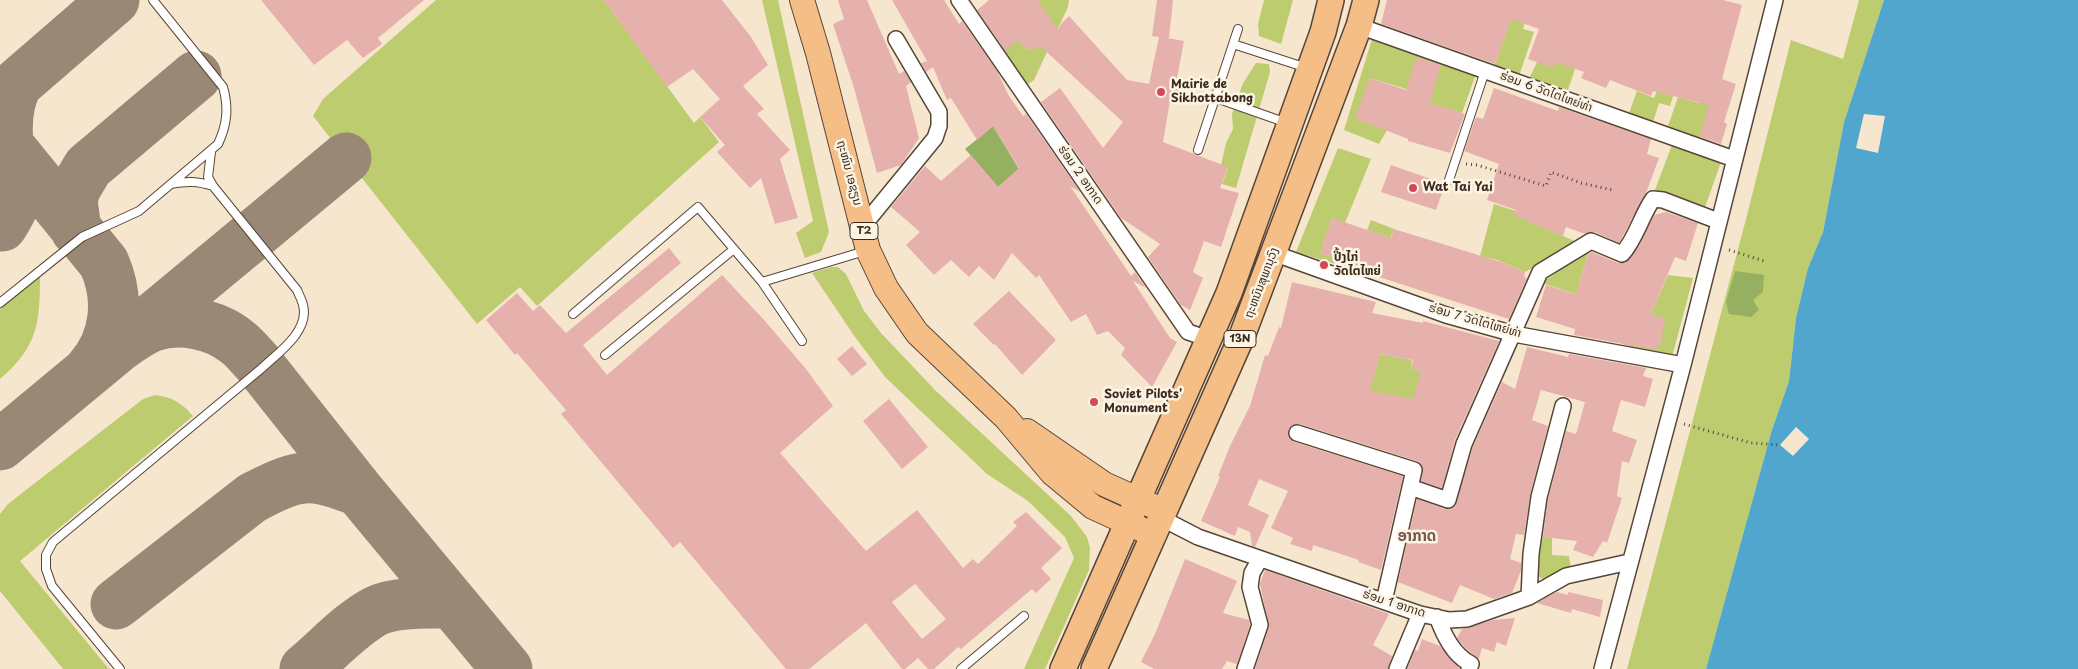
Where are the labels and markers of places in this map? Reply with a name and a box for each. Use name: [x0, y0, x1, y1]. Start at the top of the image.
place label: Mairie de Sikhottabong: [1171, 78, 1253, 106]
marker: Mairie de Sikhottabong: [1155, 86, 1167, 98]
place label: Wat Tai Yai: [1423, 181, 1493, 195]
marker: Wat Tai Yai: [1407, 182, 1419, 194]
place label: ປີ້ງໄກ່ ວັດໄຕໄຫຍ່: [1334, 251, 1381, 279]
marker: ປີ້ງໄກ່ ວັດໄຕໄຫຍ່: [1318, 259, 1330, 271]
place label: Soviet Pilots' Monument: [1104, 388, 1182, 416]
marker: Soviet Pilots' Monument: [1088, 396, 1100, 408]

